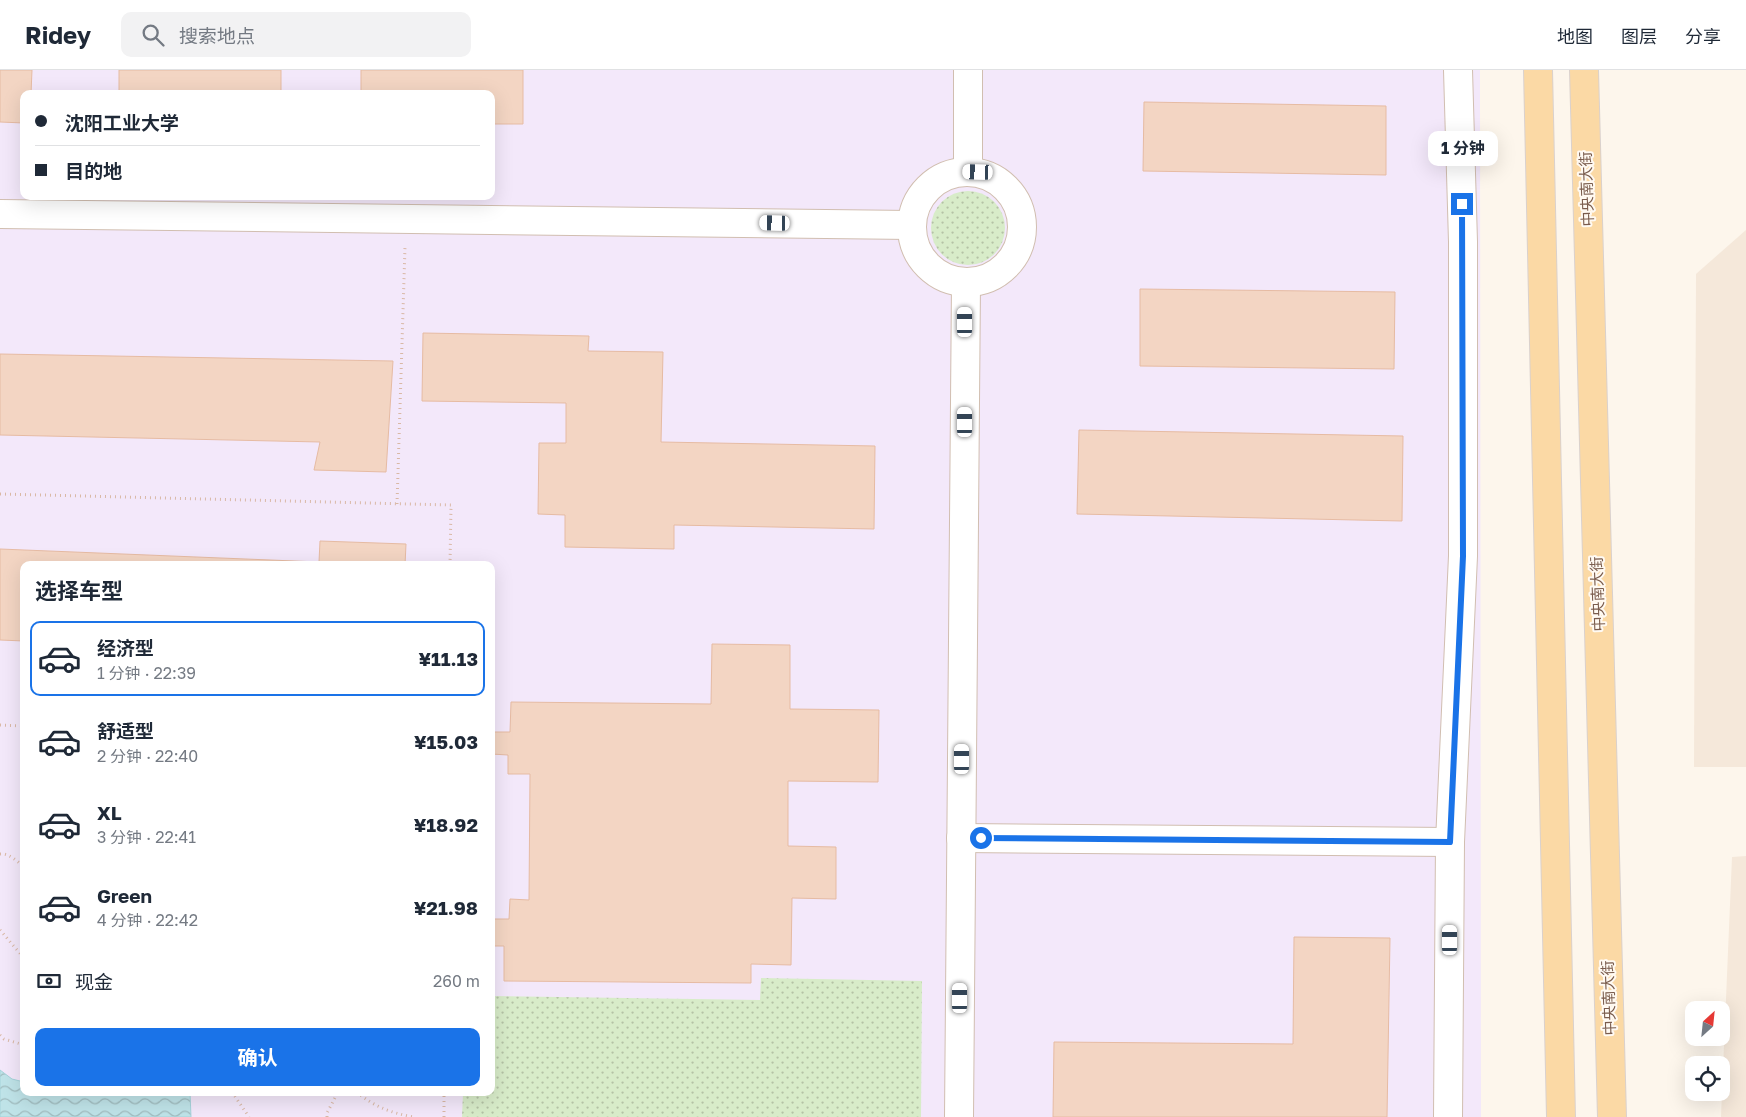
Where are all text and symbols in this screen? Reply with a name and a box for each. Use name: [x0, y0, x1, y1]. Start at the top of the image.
search box: [121, 12, 471, 57]
text: Ridey: [25, 20, 91, 49]
icon: search: [139, 21, 167, 49]
text: 搜索地点: [179, 24, 255, 47]
text: 地图: [1557, 25, 1593, 47]
text: 图层: [1621, 25, 1657, 47]
text: 分享: [1685, 25, 1721, 47]
text: 沈阳工业大学: [65, 111, 179, 134]
callout: 1 分钟: [1427, 132, 1497, 166]
text: 1 分钟: [1441, 138, 1485, 158]
street label: 中央南大街: [1576, 151, 1596, 227]
text: 目的地: [65, 159, 122, 182]
car: [962, 164, 993, 180]
route end: [1451, 193, 1473, 215]
car: [759, 215, 790, 231]
car: [957, 307, 972, 337]
car: [957, 407, 972, 437]
street label: 中央南大街: [1587, 556, 1607, 632]
text: 选择车型: [35, 577, 123, 604]
icon: car: [37, 636, 82, 681]
text: 经济型: [97, 636, 154, 659]
text: ¥11.13: [418, 647, 478, 670]
text: 1 分钟 · 22:39: [97, 663, 196, 683]
icon: car: [37, 719, 82, 764]
text: 舒适型: [97, 719, 154, 742]
text: ¥15.03: [414, 730, 478, 753]
car: [954, 744, 969, 774]
text: 2 分钟 · 22:40: [97, 746, 198, 766]
text: XL: [97, 801, 122, 824]
icon: car: [37, 802, 82, 847]
text: ¥18.92: [414, 813, 478, 836]
text: 3 分钟 · 22:41: [97, 827, 196, 847]
route start: [970, 827, 992, 849]
text: Green: [97, 884, 152, 907]
icon: car: [37, 885, 82, 930]
text: ¥21.98: [414, 896, 478, 919]
text: 4 分钟 · 22:42: [97, 910, 198, 930]
car: [1442, 925, 1457, 955]
street label: 中央南大街: [1598, 960, 1618, 1036]
icon: cash: [35, 967, 63, 995]
text: 现金: [75, 970, 113, 993]
text: 260 m: [433, 971, 480, 991]
car: [952, 983, 967, 1013]
north arrow: [1685, 1001, 1730, 1046]
map controls: [1685, 1001, 1730, 1101]
button: 确认: [35, 1028, 480, 1086]
button: locate: [1685, 1056, 1730, 1101]

